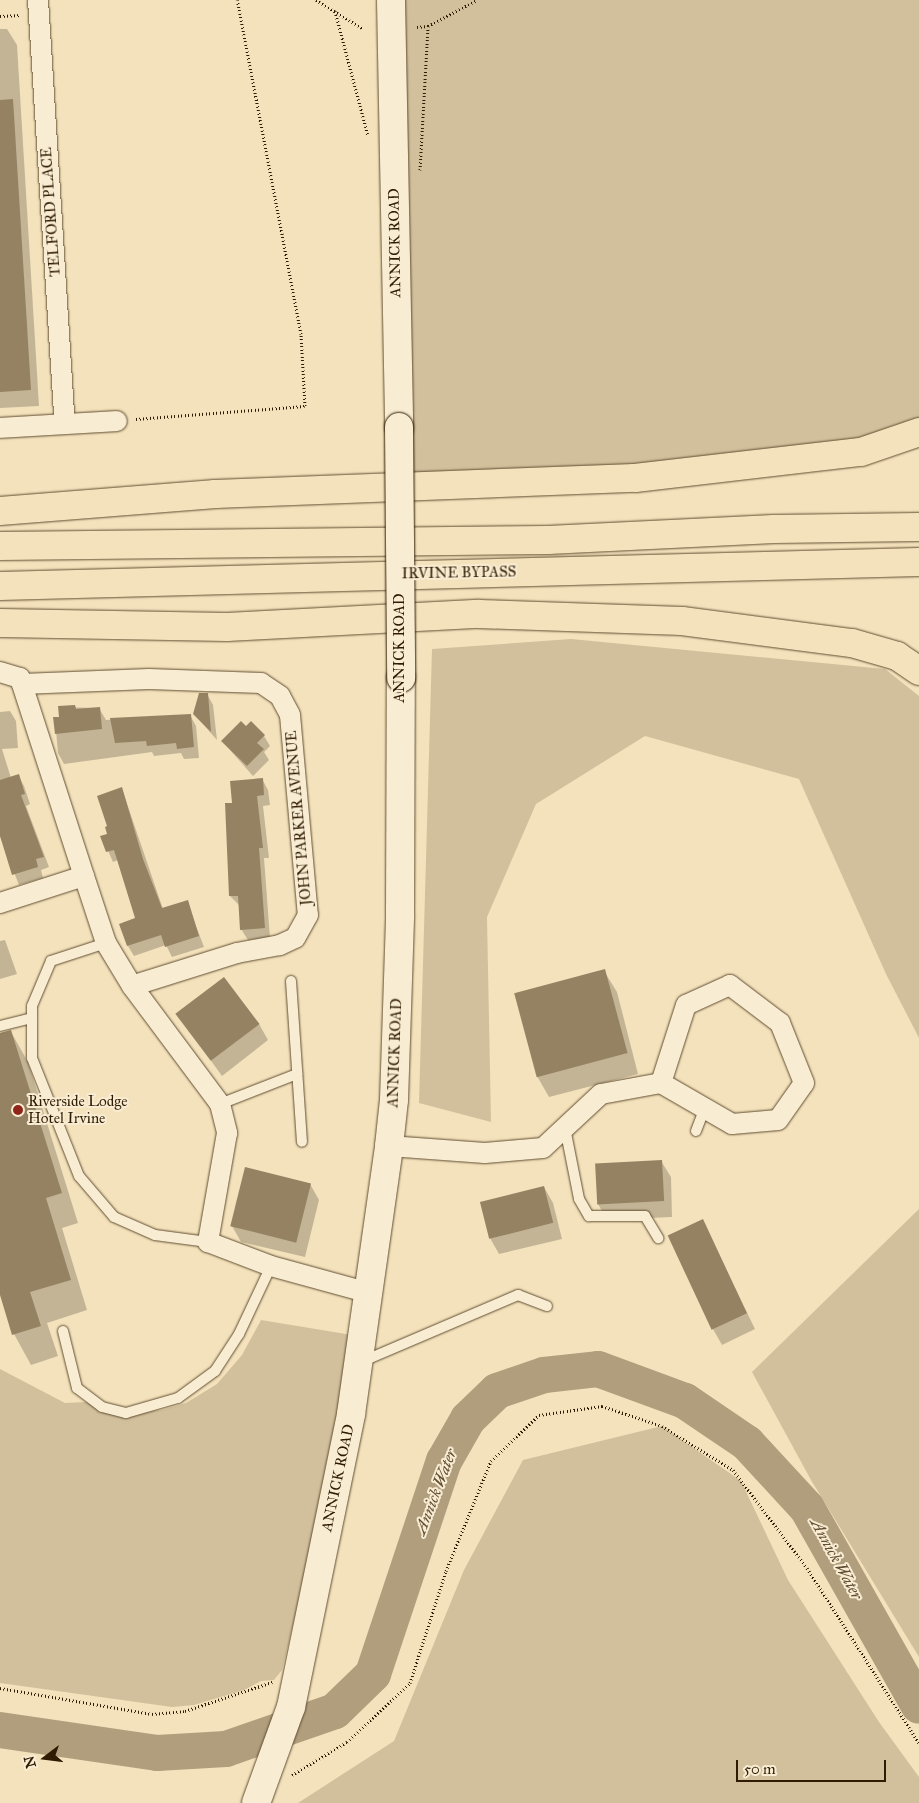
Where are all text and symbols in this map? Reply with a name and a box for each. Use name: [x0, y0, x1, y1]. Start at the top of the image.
street label: TELFORD PLACE: [38, 147, 64, 277]
street label: ANNICK ROAD: [385, 188, 405, 298]
street label: IRVINE BYPASS: [401, 563, 517, 583]
street label: ANNICK ROAD: [391, 593, 409, 703]
street label: JOHN PARKER AVENUE: [282, 730, 316, 906]
street label: ANNICK ROAD: [384, 998, 406, 1108]
place label: Riverside Lodge Hotel Irvine: [28, 1092, 127, 1127]
marker: Riverside Lodge Hotel Irvine: [12, 1104, 24, 1116]
street label: ANNICK ROAD: [318, 1423, 358, 1533]
water label: Annick Water: [411, 1446, 461, 1538]
water label: Annick Water: [806, 1515, 866, 1603]
north arrow: [20, 1733, 70, 1783]
scale bar: [739, 1750, 889, 1782]
text: N: [20, 1754, 40, 1770]
text: 50 m: [744, 1760, 776, 1778]

